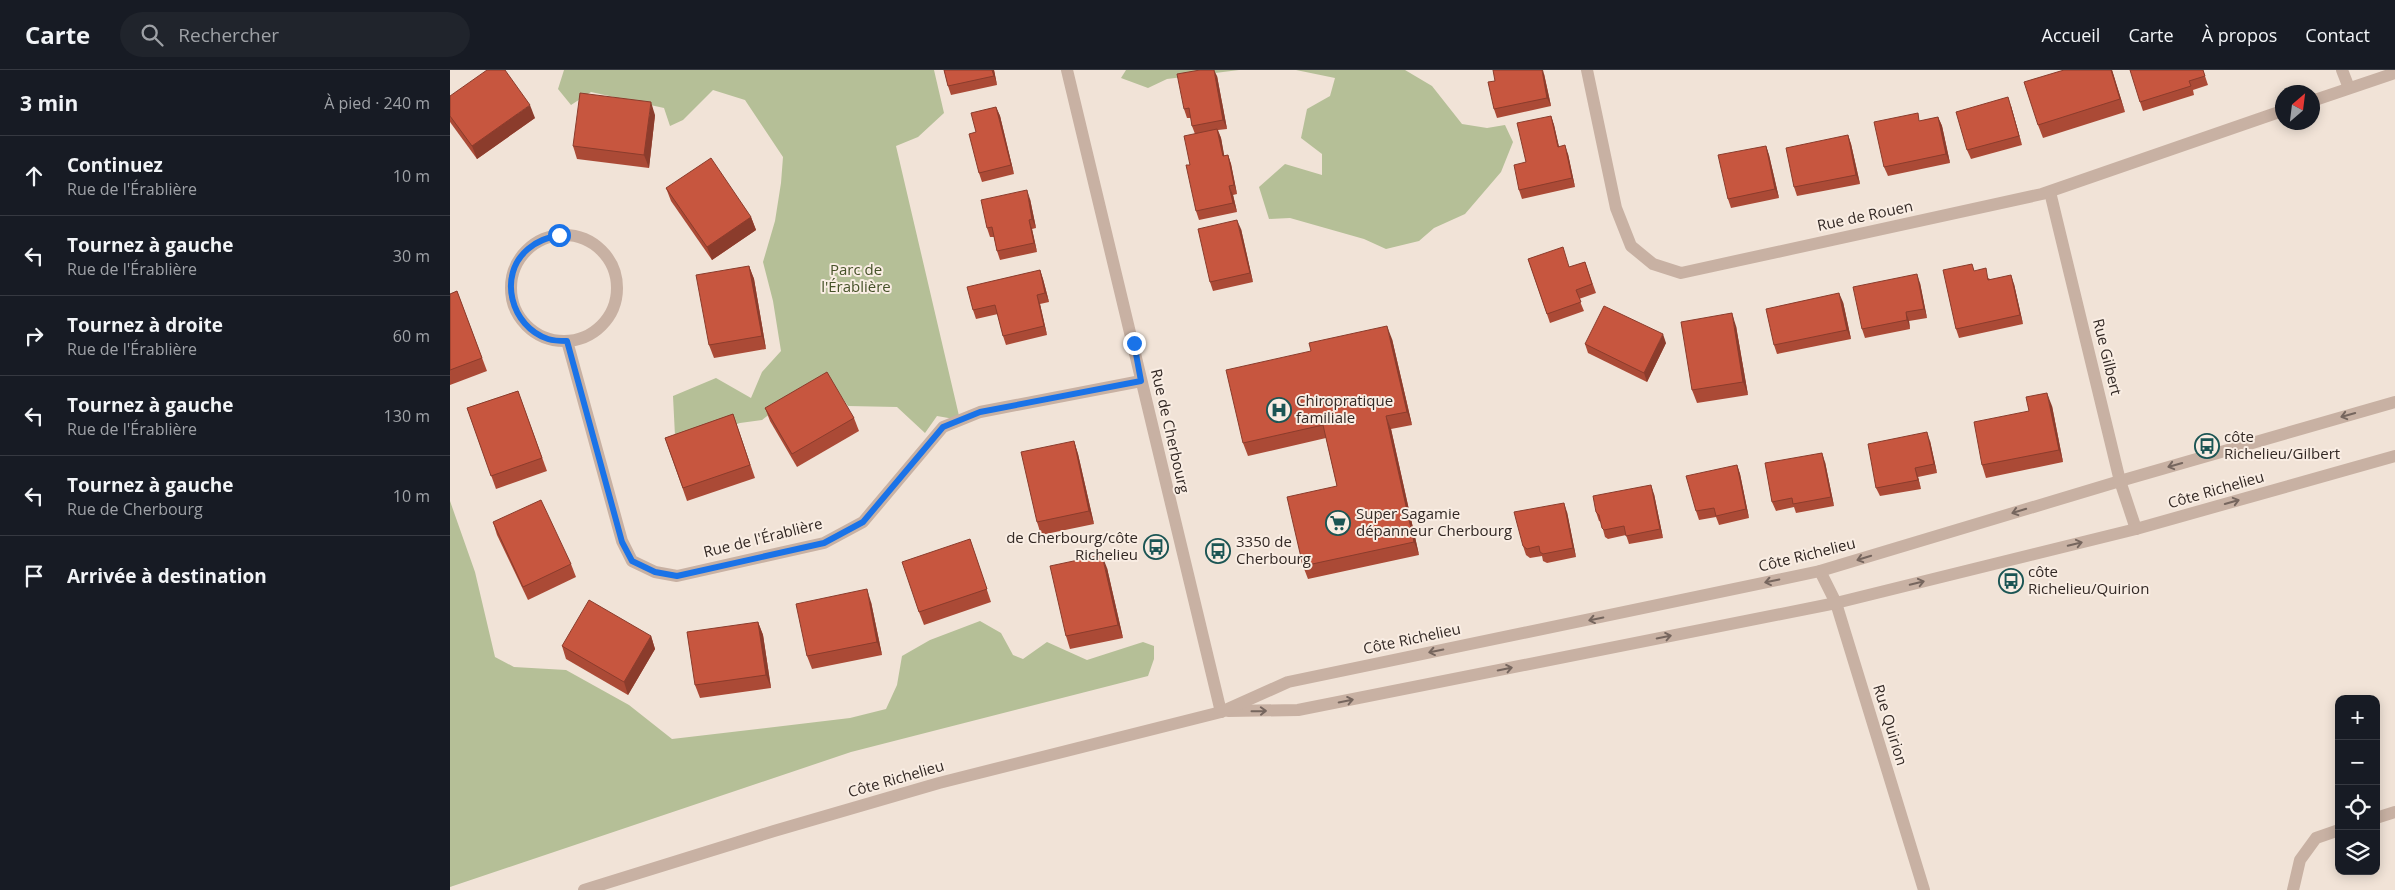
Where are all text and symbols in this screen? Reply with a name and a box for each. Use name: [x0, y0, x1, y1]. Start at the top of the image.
search box: [120, 12, 470, 57]
text: Carte: [25, 18, 90, 51]
icon: search: [138, 21, 166, 49]
text: Rechercher: [178, 22, 279, 48]
text: Accueil: [2042, 23, 2100, 47]
text: Carte: [2128, 23, 2174, 47]
text: À propos: [2202, 23, 2277, 47]
text: Contact: [2305, 23, 2370, 47]
north arrow: [2275, 85, 2320, 130]
text: 3 min: [20, 89, 78, 117]
text: À pied · 240 m: [324, 92, 430, 114]
text: Continuez: [67, 152, 163, 178]
icon: ahead: [20, 162, 48, 190]
text: 10 m: [393, 165, 430, 187]
text: Rue de l'Érablière: [67, 178, 197, 200]
street label: Rue de Rouen: [1815, 195, 1915, 235]
route start: [548, 224, 571, 247]
text: Tournez à gauche: [67, 232, 233, 258]
icon: left: [20, 242, 48, 270]
text: 30 m: [393, 245, 430, 267]
text: Rue de l'Érablière: [67, 258, 197, 280]
park label: Parc de l'Érablière: [821, 259, 891, 296]
text: Tournez à droite: [67, 312, 223, 338]
street label: Rue Gilbert: [2089, 316, 2127, 397]
icon: right: [20, 322, 48, 350]
text: 60 m: [393, 325, 430, 347]
route end: [1123, 332, 1146, 355]
text: Rue de l'Érablière: [67, 338, 197, 360]
street label: Rue de Cherbourg: [1147, 367, 1195, 495]
place label: Chiropratique familiale: [1296, 390, 1393, 427]
text: Tournez à gauche: [67, 392, 233, 418]
hospital icon: Chiropratique familiale: [1266, 397, 1292, 423]
icon: left: [20, 402, 48, 430]
text: 130 m: [384, 405, 430, 427]
one-way arrow: [2341, 411, 2357, 420]
text: Rue de l'Érablière: [67, 418, 197, 440]
place label: côte Richelieu/Gilbert: [2224, 426, 2340, 463]
bus stop icon: côte Richelieu/Gilbert: [2194, 433, 2220, 459]
one-way arrow: [2168, 460, 2184, 470]
street label: Côte Richelieu: [2165, 466, 2266, 512]
text: Tournez à gauche: [67, 472, 233, 498]
icon: left: [20, 482, 48, 510]
text: 10 m: [393, 485, 430, 507]
one-way arrow: [2224, 497, 2240, 507]
text: Rue de Cherbourg: [67, 498, 203, 520]
place label: Super Sagamie dépanneur Cherbourg: [1356, 503, 1512, 540]
one-way arrow: [2012, 507, 2028, 517]
supermarket icon: Super Sagamie dépanneur Cherbourg: [1325, 510, 1351, 536]
street label: Rue de l'Érablière: [701, 513, 824, 561]
place label: de Cherbourg/côte Richelieu: [1006, 527, 1138, 564]
place label: 3350 de Cherbourg: [1236, 531, 1311, 568]
street label: Côte Richelieu: [1756, 532, 1857, 576]
bus stop icon: de Cherbourg/côte Richelieu: [1143, 534, 1169, 560]
bus stop icon: 3350 de Cherbourg: [1205, 538, 1231, 564]
one-way arrow: [2067, 539, 2083, 548]
one-way arrow: [1856, 553, 1872, 563]
place label: côte Richelieu/Quirion: [2028, 561, 2149, 598]
icon: arrive: [20, 562, 48, 590]
text: Arrivée à destination: [67, 563, 267, 589]
bus stop icon: côte Richelieu/Quirion: [1998, 568, 2024, 594]
one-way arrow: [1764, 577, 1780, 587]
one-way arrow: [1909, 578, 1925, 587]
one-way arrow: [1588, 614, 1604, 624]
street label: Côte Richelieu: [1361, 618, 1462, 658]
one-way arrow: [1656, 632, 1672, 641]
one-way arrow: [1429, 646, 1445, 656]
one-way arrow: [1497, 664, 1513, 673]
street label: Rue Quirion: [1869, 682, 1913, 768]
one-way arrow: [1337, 695, 1353, 705]
map controls: [2335, 695, 2380, 875]
button: +: [2335, 695, 2380, 740]
one-way arrow: [1251, 706, 1267, 716]
button: −: [2335, 740, 2380, 785]
street label: Côte Richelieu: [845, 755, 946, 801]
button: locate: [2335, 785, 2380, 830]
button: layers: [2335, 830, 2380, 875]

